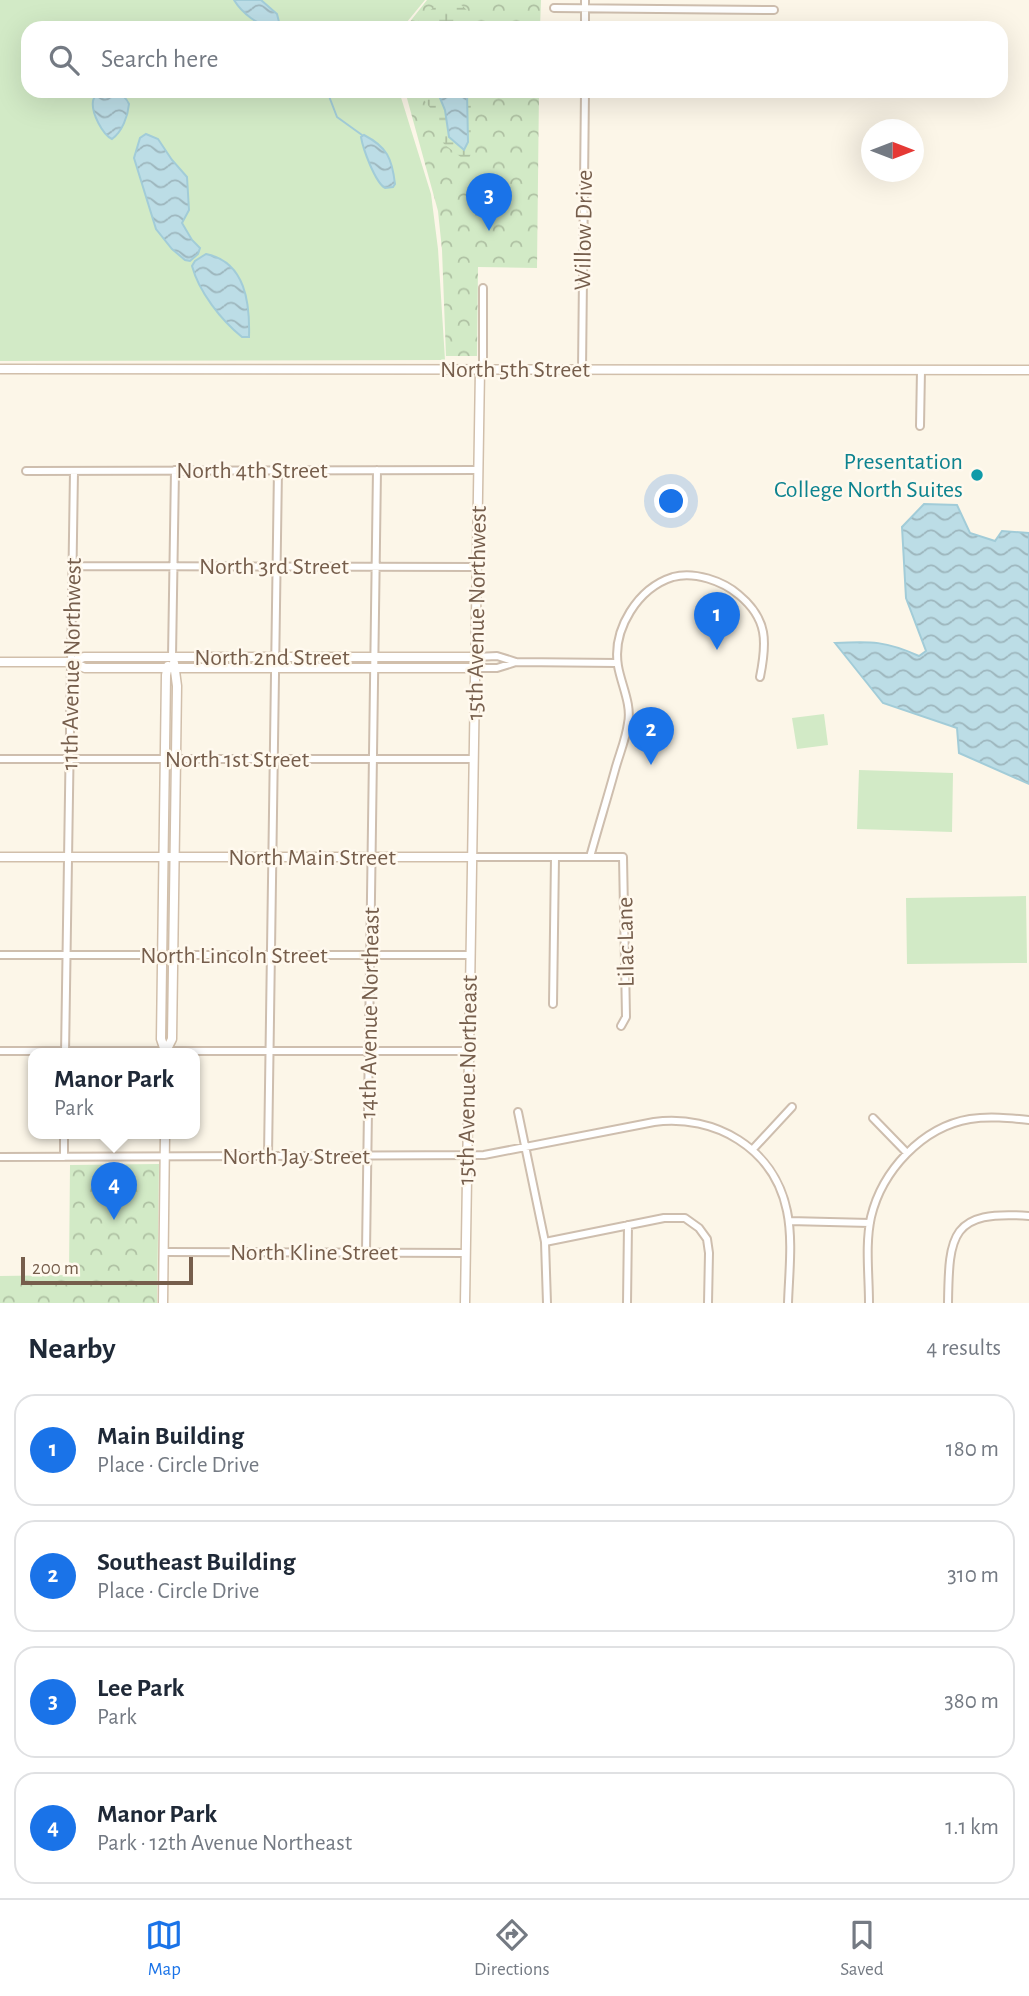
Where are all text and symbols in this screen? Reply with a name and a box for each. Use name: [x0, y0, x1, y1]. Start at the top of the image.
search box: [21, 21, 1008, 98]
icon: search: [45, 41, 83, 79]
text: Search here: [101, 46, 219, 72]
north arrow: [861, 119, 924, 182]
street label: Willow Drive: [571, 170, 597, 291]
pin: 3: [466, 173, 512, 231]
street label: North 5th Street: [440, 358, 590, 382]
place label: Presentation College North Suites: [774, 450, 963, 502]
street label: North 4th Street: [176, 459, 328, 483]
marker: Presentation College North Suites: [969, 467, 985, 483]
your location: [654, 484, 688, 518]
street label: 15th Avenue Northwest: [463, 505, 491, 721]
street label: North 3rd Street: [199, 555, 349, 579]
street label: 11th Avenue Northwest: [58, 557, 86, 771]
pin: 1: [694, 592, 740, 650]
street label: North 2nd Street: [194, 646, 350, 670]
pin: 2: [628, 707, 674, 765]
street label: North 1st Street: [165, 748, 310, 772]
street label: North Main Street: [228, 846, 396, 870]
street label: Lilac Lane: [613, 897, 639, 987]
street label: 14th Avenue Northeast: [356, 907, 384, 1119]
street label: North Lincoln Street: [140, 944, 328, 968]
street label: 15th Avenue Northeast: [454, 974, 482, 1185]
popup: [28, 1048, 200, 1139]
text: Manor Park: [54, 1066, 174, 1092]
text: Park: [54, 1097, 94, 1120]
street label: North Jay Street: [222, 1145, 370, 1169]
pin: 4: [91, 1162, 137, 1220]
street label: North Kline Street: [230, 1241, 398, 1265]
scale bar: [21, 1254, 192, 1286]
text: 200 m: [32, 1259, 79, 1278]
text: Nearby: [28, 1334, 116, 1364]
text: 4 results: [926, 1337, 1001, 1360]
text: Main Building: [97, 1423, 244, 1449]
text: 1: [49, 1438, 57, 1461]
text: 180 m: [946, 1438, 999, 1461]
text: Place · Circle Drive: [97, 1454, 259, 1477]
text: Southeast Building: [97, 1549, 296, 1575]
text: 2: [48, 1564, 58, 1587]
text: 310 m: [947, 1564, 999, 1587]
text: Place · Circle Drive: [97, 1580, 259, 1603]
text: Lee Park: [97, 1675, 184, 1701]
text: 3: [48, 1690, 58, 1713]
text: 380 m: [944, 1690, 999, 1713]
text: Park: [97, 1706, 137, 1729]
text: Manor Park: [97, 1801, 217, 1827]
text: 4: [47, 1816, 59, 1839]
text: 1.1 km: [945, 1816, 999, 1839]
text: Park · 12th Avenue Northeast: [97, 1832, 352, 1855]
tab: Map: [145, 1916, 183, 1981]
tab: Directions: [474, 1916, 550, 1981]
tab: Saved: [840, 1916, 884, 1981]

